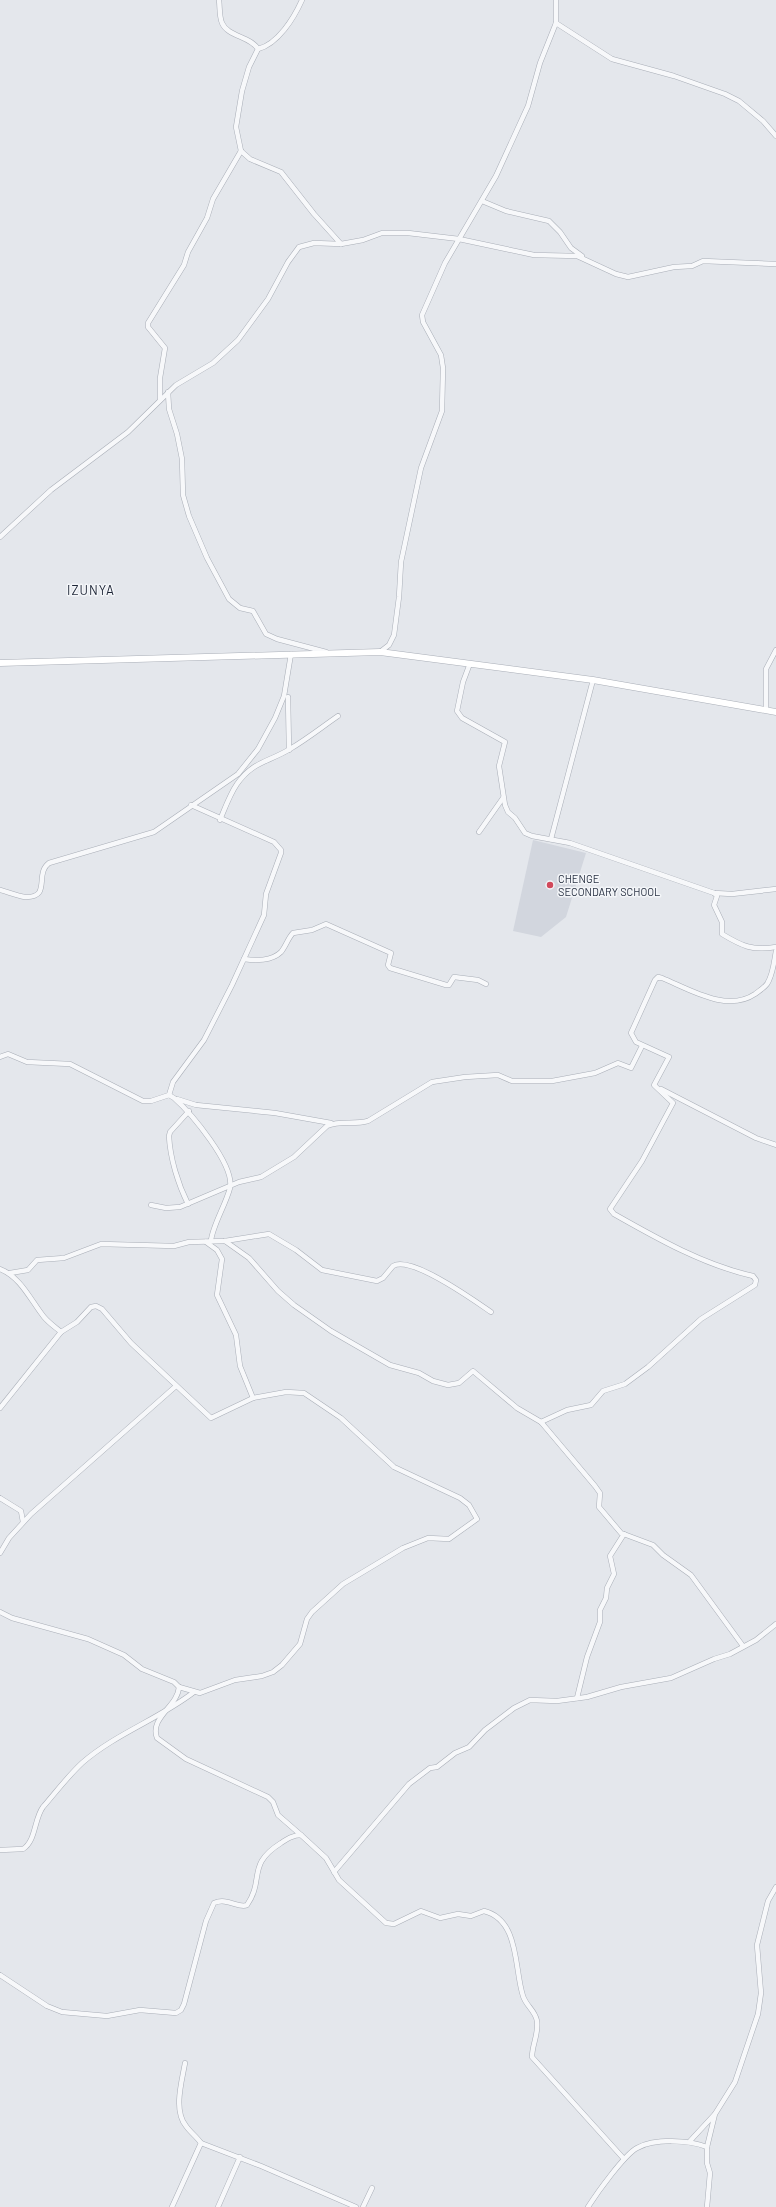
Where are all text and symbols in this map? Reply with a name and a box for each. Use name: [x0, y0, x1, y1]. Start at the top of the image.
district label: IZUNYA: [67, 582, 115, 598]
place label: CHENGE SECONDARY SCHOOL: [558, 872, 660, 898]
marker: CHENGE SECONDARY SCHOOL: [545, 880, 555, 890]

